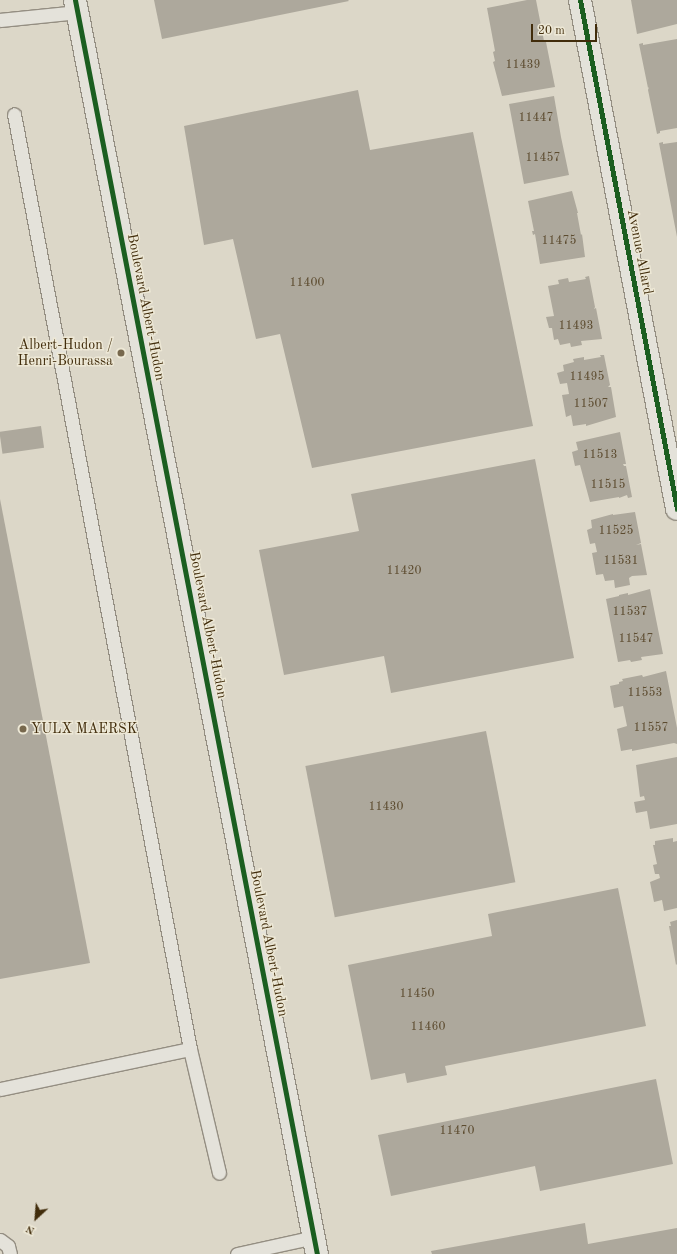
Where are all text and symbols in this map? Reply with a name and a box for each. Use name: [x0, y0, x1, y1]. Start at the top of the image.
scale bar: [533, 16, 599, 42]
text: 20 m: [538, 25, 565, 37]
house number: 11439: [506, 59, 540, 73]
house number: 11447: [519, 112, 553, 126]
house number: 11457: [526, 152, 560, 166]
street label: Avenue Allard: [623, 208, 657, 296]
street label: Boulevard Albert-Hudon: [124, 232, 168, 382]
house number: 11475: [542, 235, 576, 249]
house number: 11400: [290, 277, 324, 291]
house number: 11493: [559, 320, 593, 334]
place label: Albert-Hudon / Henri-Bourassa: [17, 337, 113, 370]
marker: Albert-Hudon / Henri-Bourassa: [116, 348, 126, 358]
house number: 11495: [570, 371, 604, 385]
house number: 11507: [574, 398, 608, 412]
house number: 11513: [583, 449, 617, 463]
house number: 11515: [591, 479, 625, 493]
house number: 11525: [599, 525, 633, 539]
street label: Boulevard Albert-Hudon: [186, 550, 230, 700]
house number: 11531: [604, 555, 638, 569]
house number: 11420: [387, 565, 421, 579]
house number: 11537: [613, 606, 647, 620]
house number: 11547: [619, 633, 653, 647]
house number: 11553: [628, 687, 662, 701]
place label: YULX MAERSK: [31, 721, 137, 737]
house number: 11557: [634, 722, 668, 736]
marker: YULX MAERSK: [18, 724, 28, 734]
house number: 11430: [369, 801, 403, 815]
street label: Boulevard Albert-Hudon: [247, 868, 291, 1018]
house number: 11450: [400, 988, 434, 1002]
house number: 11460: [411, 1021, 445, 1035]
house number: 11470: [440, 1125, 474, 1139]
north arrow: [16, 1198, 56, 1238]
text: N: [24, 1222, 37, 1236]

